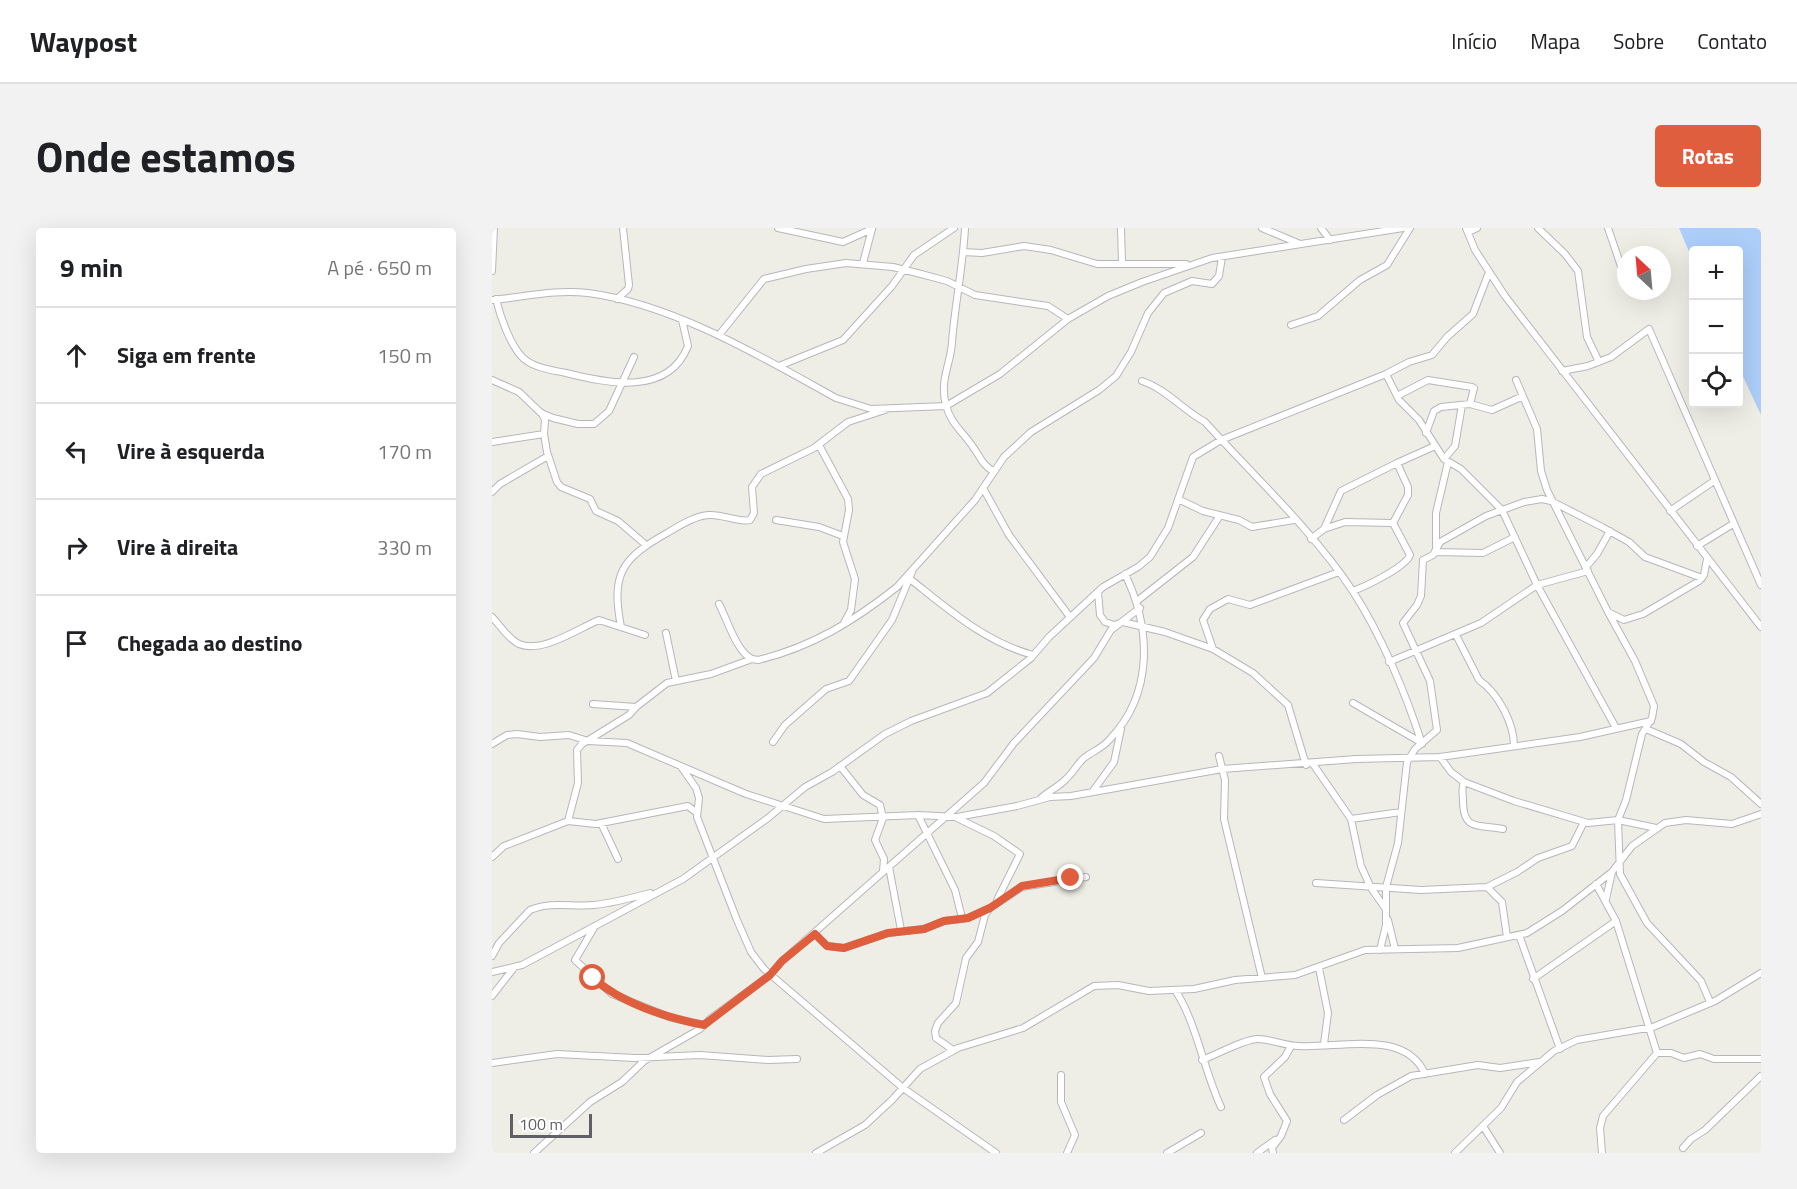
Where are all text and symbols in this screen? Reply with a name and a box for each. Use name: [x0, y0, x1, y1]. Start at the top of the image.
text: Waypost: [30, 20, 137, 63]
text: Início: [1451, 25, 1497, 57]
text: Mapa: [1530, 25, 1580, 57]
text: Sobre: [1613, 25, 1664, 57]
text: Contato: [1697, 25, 1767, 57]
text: Onde estamos: [36, 124, 296, 188]
button: Rotas: [1655, 125, 1761, 187]
north arrow: [1617, 246, 1671, 300]
map controls: [1689, 246, 1743, 408]
button: +: [1689, 246, 1743, 300]
text: 9 min: [60, 248, 123, 287]
text: A pé · 650 m: [327, 252, 432, 283]
button: −: [1689, 300, 1743, 354]
text: Siga em frente: [117, 338, 256, 372]
icon: ahead: [60, 339, 93, 372]
text: 150 m: [377, 340, 432, 371]
button: locate: [1689, 354, 1743, 408]
text: Vire à esquerda: [117, 434, 265, 468]
icon: left: [60, 435, 93, 468]
text: 170 m: [377, 436, 432, 467]
text: Vire à direita: [117, 530, 238, 564]
icon: right: [60, 531, 93, 564]
text: 330 m: [377, 532, 432, 563]
text: Chegada ao destino: [117, 626, 303, 660]
icon: arrive: [60, 627, 93, 660]
route end: [1057, 864, 1083, 890]
route start: [579, 964, 605, 990]
scale bar: [510, 1111, 592, 1138]
text: 100 m: [519, 1112, 563, 1136]

